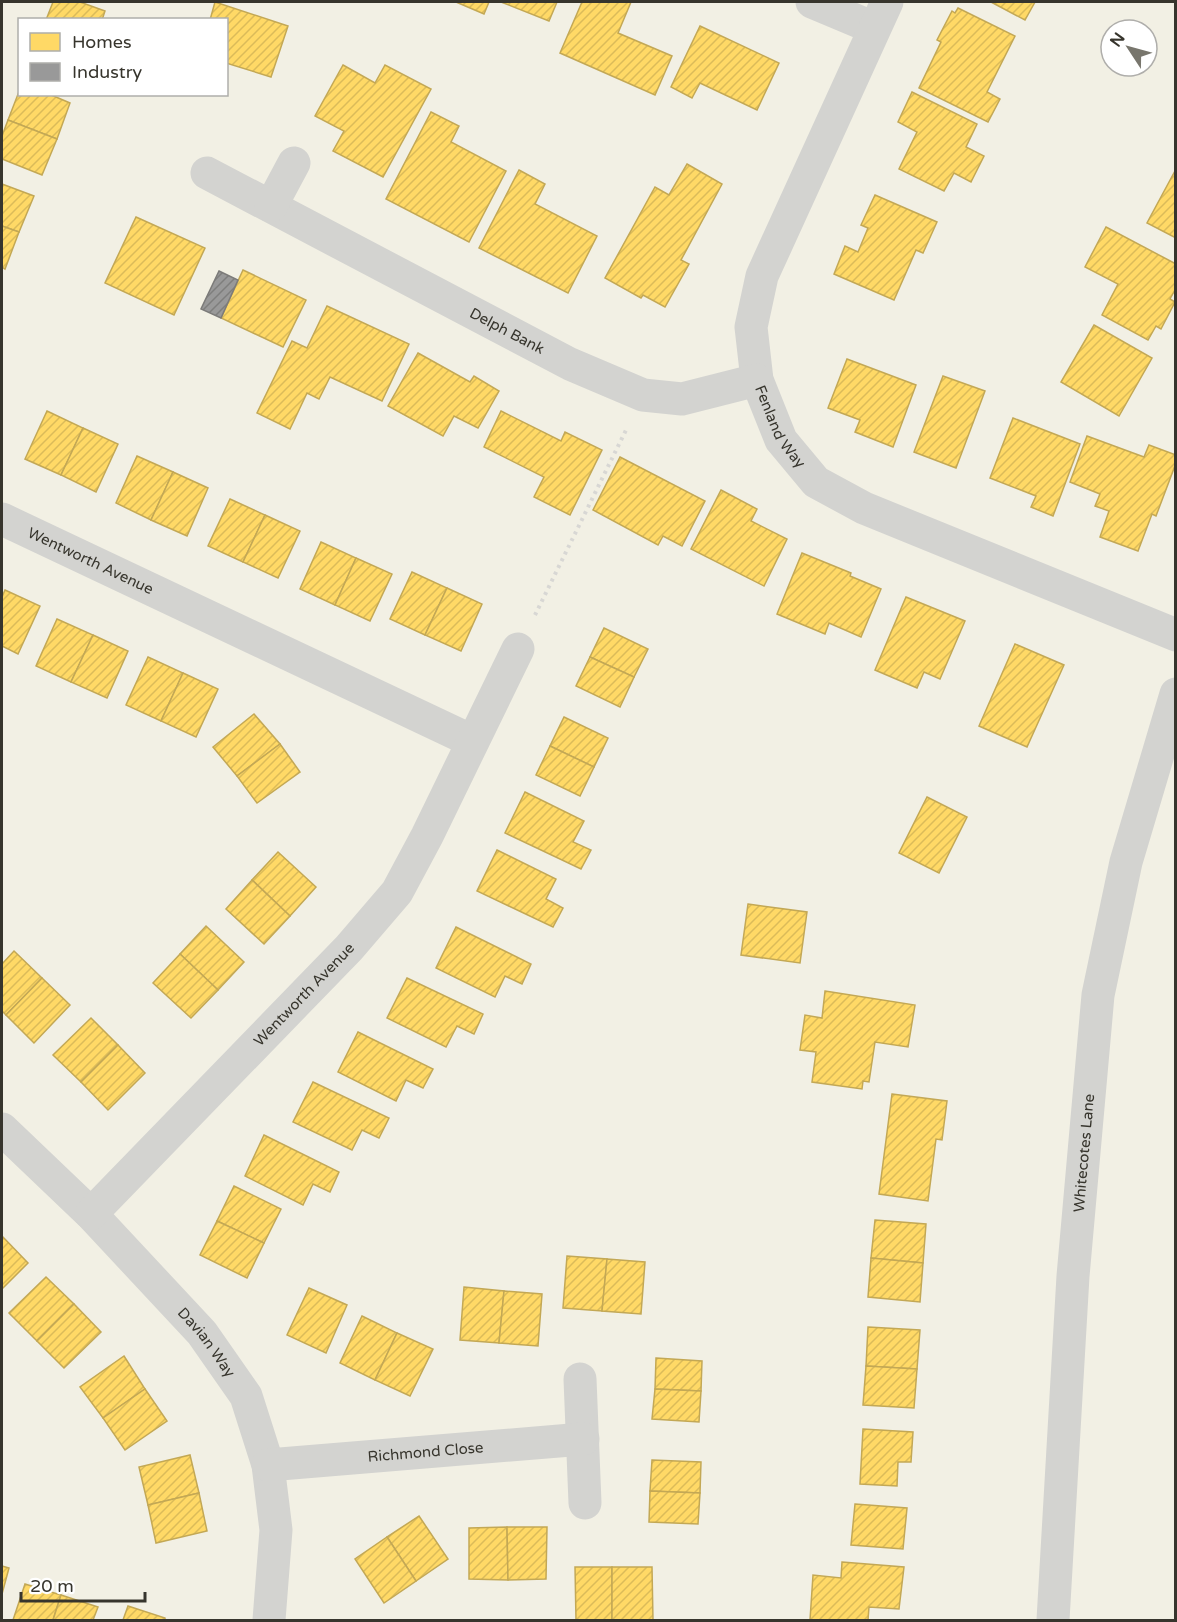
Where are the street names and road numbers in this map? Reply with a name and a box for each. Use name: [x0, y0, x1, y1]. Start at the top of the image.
street label: Delph Bank: [467, 304, 547, 358]
street label: Fenland Way: [751, 383, 809, 472]
street label: Wentworth Avenue: [25, 524, 156, 598]
street label: Wentworth Avenue: [250, 939, 358, 1050]
street label: Whitecotes Lane: [1070, 1093, 1098, 1213]
street label: Davian Way: [174, 1304, 239, 1381]
street label: Richmond Close: [367, 1438, 484, 1466]

